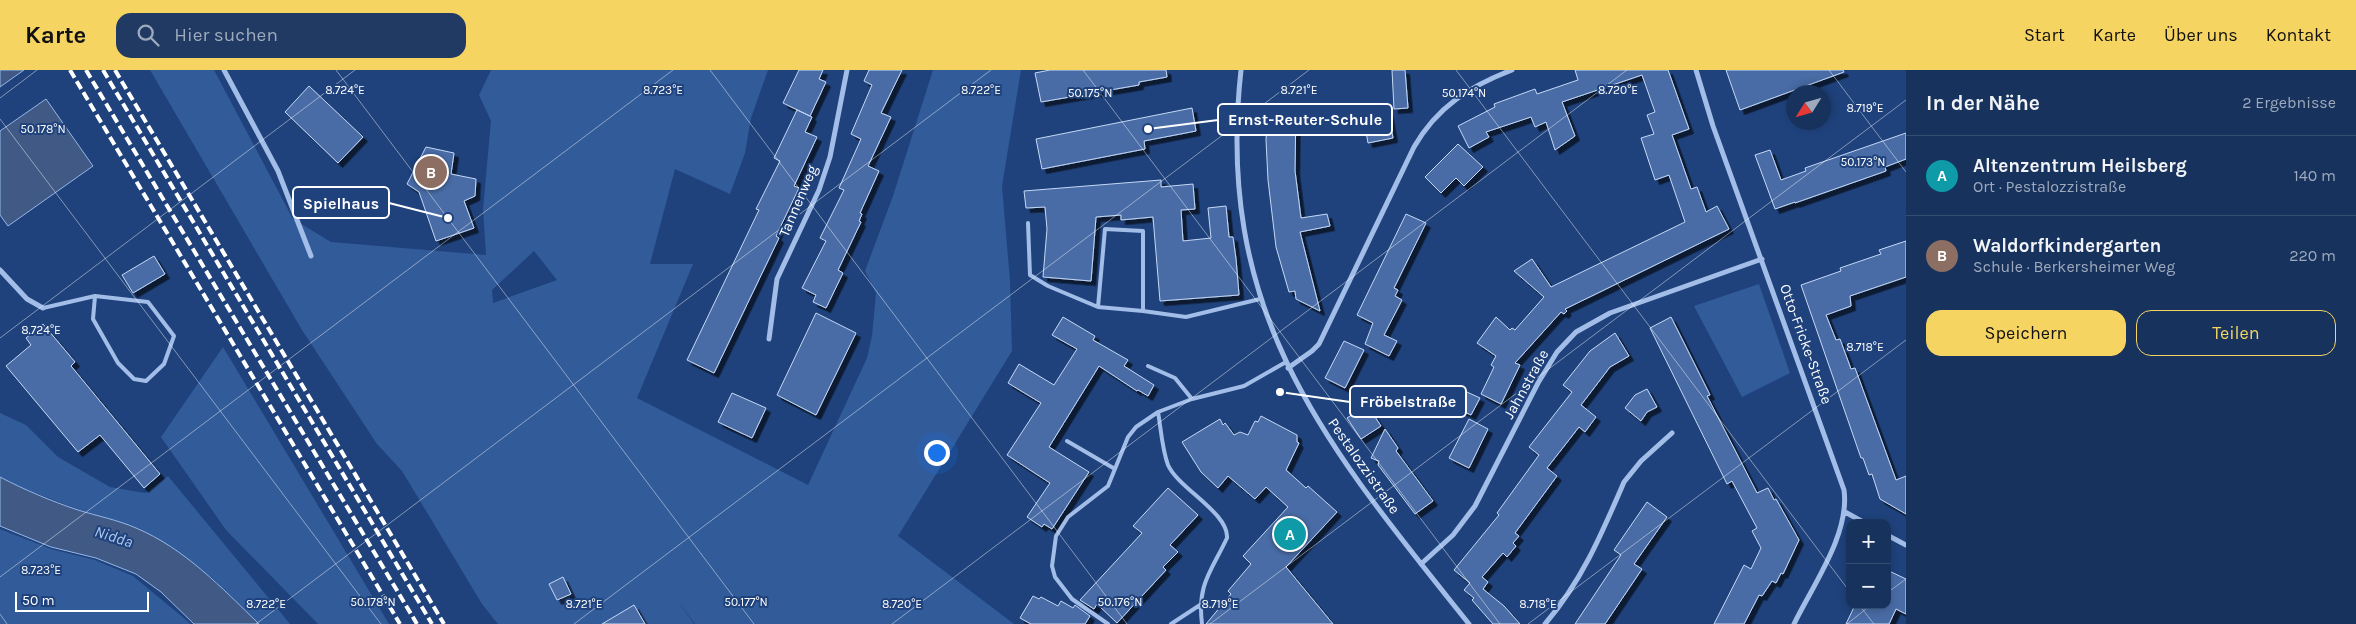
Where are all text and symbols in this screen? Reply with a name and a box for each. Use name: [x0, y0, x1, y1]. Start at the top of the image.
search box: [116, 13, 466, 58]
text: Karte: [25, 21, 86, 49]
icon: search: [134, 21, 162, 49]
text: Hier suchen: [174, 24, 278, 46]
text: Start: [2024, 24, 2065, 46]
text: Karte: [2093, 24, 2136, 46]
text: Über uns: [2164, 24, 2238, 46]
text: Kontakt: [2266, 24, 2331, 46]
text: 8.724°E: [325, 83, 365, 97]
text: 8.723°E: [643, 83, 683, 97]
text: 8.722°E: [961, 83, 1001, 97]
text: 8.721°E: [1281, 83, 1317, 97]
text: 8.720°E: [1598, 83, 1638, 97]
north arrow: [1786, 85, 1831, 130]
text: 50.175°N: [1068, 86, 1112, 100]
text: 50.174°N: [1442, 86, 1486, 100]
text: In der Nähe: [1926, 91, 2040, 115]
text: 2 Ergebnisse: [2242, 93, 2336, 112]
text: 8.719°E: [1847, 101, 1883, 115]
callout: Ernst-Reuter-Schule: [1218, 104, 1392, 135]
text: Ernst-Reuter-Schule: [1228, 110, 1382, 129]
text: 50.178°N: [20, 122, 66, 136]
pin: B: [415, 153, 447, 191]
text: 50.173°N: [1840, 155, 1886, 169]
text: Altenzentrum Heilsberg: [1973, 155, 2187, 177]
street label: Tannenweg: [775, 162, 821, 240]
text: A: [1937, 166, 1947, 185]
text: 140 m: [2294, 166, 2336, 185]
text: Ort · Pestalozzistraße: [1973, 177, 2126, 196]
callout: Spielhaus: [293, 187, 389, 218]
text: Spielhaus: [303, 194, 379, 213]
text: Waldorfkindergarten: [1973, 235, 2161, 257]
text: B: [1937, 246, 1947, 265]
text: 220 m: [2289, 246, 2336, 265]
text: Schule · Berkersheimer Weg: [1973, 257, 2175, 276]
street label: Otto-Fricke-Straße: [1776, 281, 1836, 407]
button: Speichern: [1926, 310, 2126, 356]
button: Teilen: [2136, 310, 2336, 356]
text: 8.724°E: [21, 323, 61, 337]
text: 8.718°E: [1846, 340, 1884, 354]
street label: Jahnstraße: [1500, 346, 1552, 422]
callout: Fröbelstraße: [1350, 386, 1466, 417]
text: Fröbelstraße: [1360, 392, 1456, 411]
street label: Pestalozzistraße: [1324, 415, 1404, 517]
your location: [924, 440, 950, 466]
pin: A: [1274, 515, 1306, 553]
map controls: [1846, 519, 1891, 609]
button: +: [1846, 519, 1891, 564]
water label: Nidda: [92, 521, 135, 552]
text: 8.723°E: [21, 563, 61, 577]
button: −: [1846, 564, 1891, 609]
scale bar: [15, 589, 149, 612]
text: 50 m: [22, 592, 55, 609]
text: 50.178°N: [350, 595, 396, 609]
text: 50.177°N: [724, 595, 768, 609]
text: 50.176°N: [1098, 595, 1142, 609]
text: 8.722°E: [246, 597, 286, 611]
text: 8.721°E: [566, 597, 602, 611]
text: 8.720°E: [882, 597, 922, 611]
text: 8.719°E: [1202, 597, 1238, 611]
text: 8.718°E: [1519, 597, 1557, 611]

